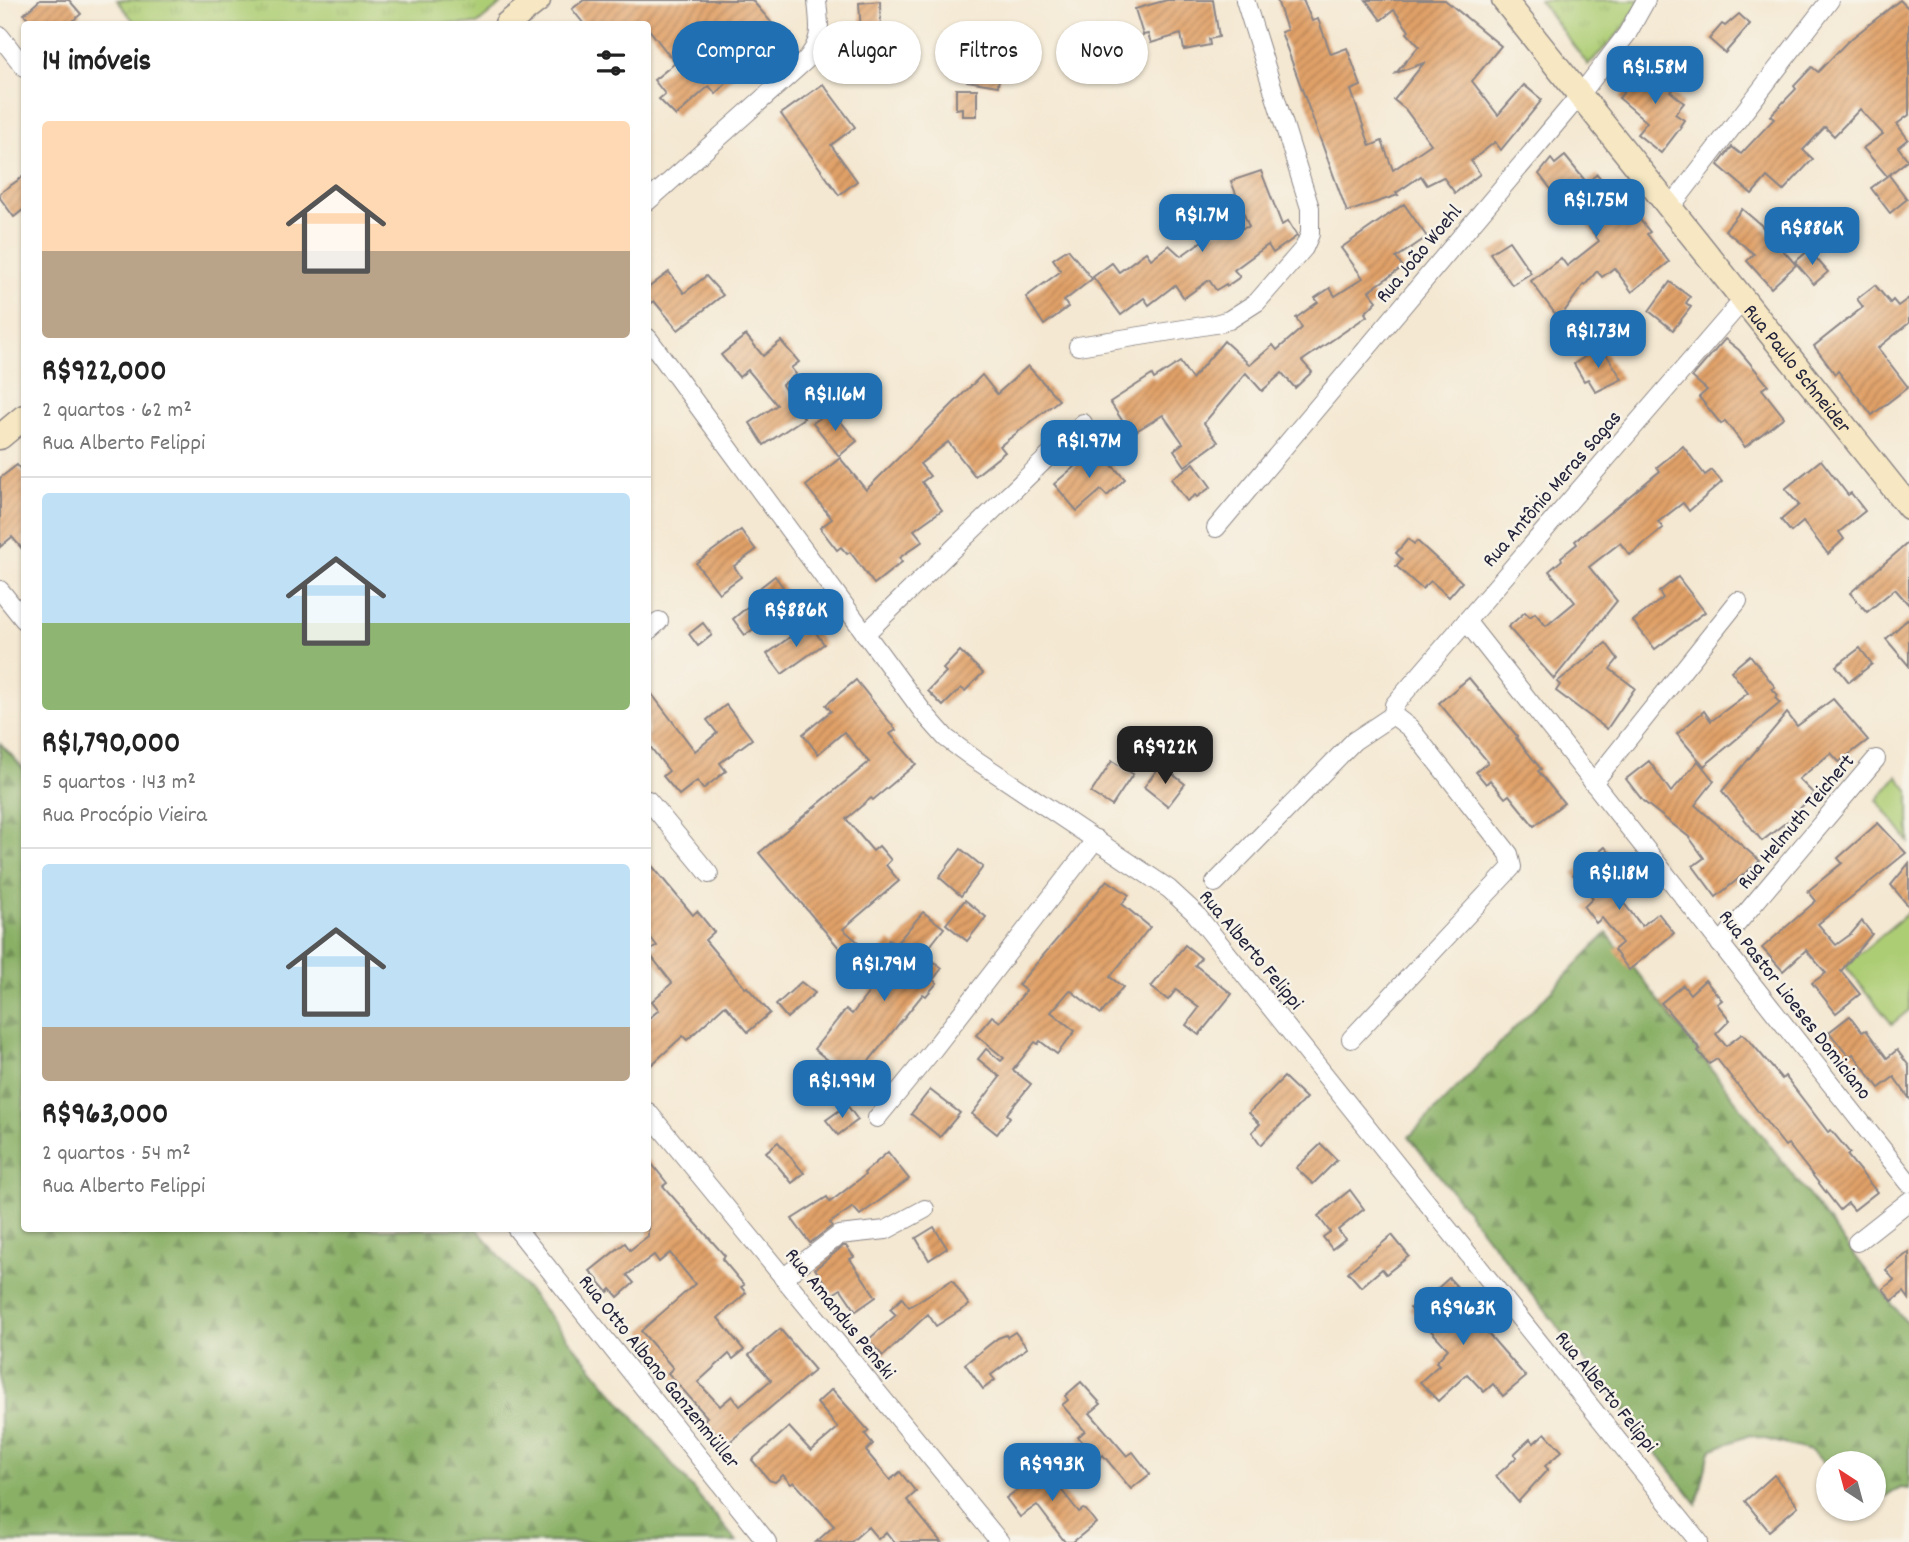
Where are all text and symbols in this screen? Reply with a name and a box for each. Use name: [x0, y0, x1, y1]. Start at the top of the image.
chip: Comprar: [672, 21, 799, 84]
chip: Alugar: [813, 21, 921, 84]
chip: Filtros: [935, 21, 1042, 84]
chip: Novo: [1056, 21, 1148, 84]
text: 14 imóveis: [42, 42, 151, 85]
icon: filters: [592, 44, 630, 82]
pin: R$1.58M: [1590, 46, 1720, 106]
text: R$1.58M: [1622, 52, 1688, 85]
icon: home: [273, 166, 399, 292]
pin: R$1.75M: [1531, 180, 1661, 239]
text: R$1.75M: [1564, 185, 1628, 218]
pin: R$1.7M: [1145, 194, 1259, 254]
street label: Rua João Woehl: [1370, 199, 1471, 311]
text: R$1.7M: [1175, 200, 1229, 233]
pin: R$886K: [1755, 208, 1869, 267]
text: R$886K: [1780, 213, 1844, 246]
street label: Rua Paulo Schneider: [1734, 299, 1857, 441]
pin: R$1.73M: [1533, 310, 1663, 370]
text: R$1.73M: [1566, 316, 1630, 349]
text: R$922,000: [42, 352, 167, 395]
pin: R$1.16M: [770, 374, 900, 433]
text: R$1.16M: [804, 379, 866, 412]
text: 2 quartos · 62 m²: [42, 395, 192, 428]
street label: Rua Antônio Meras Sagas: [1476, 405, 1630, 575]
pin: R$1.97M: [1024, 420, 1154, 480]
text: R$1.97M: [1057, 426, 1121, 459]
text: Rua Alberto Felippi: [42, 428, 205, 461]
icon: home: [273, 538, 399, 664]
pin: R$886K: [739, 590, 853, 649]
text: R$886K: [764, 595, 828, 628]
text: R$1,790,000: [42, 724, 180, 767]
pin: R$922K: [1108, 726, 1222, 786]
text: R$922K: [1133, 732, 1197, 765]
street label: Rua Helmuth Teichert: [1732, 748, 1863, 897]
text: 5 quartos · 143 m²: [42, 767, 196, 800]
text: Rua Procópio Vieira: [42, 800, 207, 833]
pin: R$1.18M: [1554, 852, 1684, 912]
text: R$1.18M: [1589, 858, 1649, 891]
street label: Rua Alberto Felippi: [1190, 884, 1309, 1018]
street label: Rua Pastor Lioeses Domiciano: [1710, 904, 1878, 1107]
icon: home: [273, 909, 399, 1035]
pin: R$1.79M: [819, 944, 949, 1003]
text: R$1.79M: [852, 949, 916, 982]
pin: R$1.99M: [777, 1060, 907, 1120]
text: R$1.99M: [809, 1066, 875, 1099]
text: R$963,000: [42, 1095, 168, 1138]
text: 2 quartos · 54 m²: [42, 1138, 191, 1171]
text: Rua Alberto Felippi: [42, 1171, 205, 1204]
street label: Rua Amandus Penski: [776, 1243, 901, 1387]
street label: Rua Otto Albano Ganzenmüller: [570, 1269, 746, 1477]
pin: R$963K: [1406, 1288, 1520, 1347]
text: R$963K: [1430, 1293, 1496, 1326]
street label: Rua Alberto Felippi: [1546, 1326, 1663, 1460]
pin: R$993K: [995, 1444, 1109, 1503]
text: R$993K: [1020, 1449, 1084, 1482]
north arrow: [1816, 1451, 1886, 1521]
map controls: [1816, 1451, 1886, 1521]

